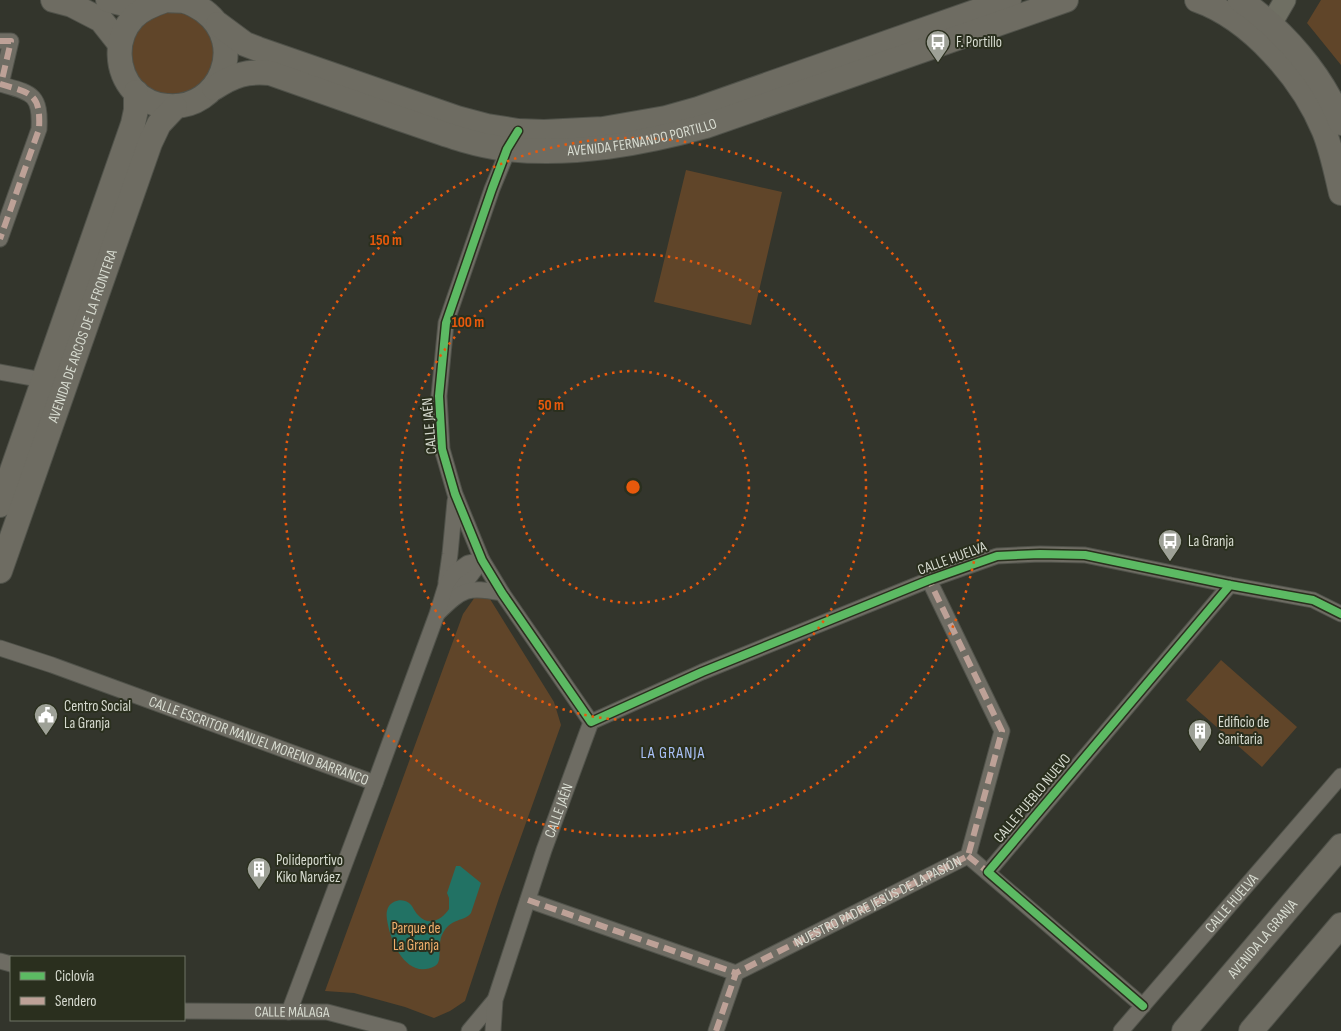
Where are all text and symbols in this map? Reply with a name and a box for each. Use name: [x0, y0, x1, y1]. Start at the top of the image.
bus stop icon: F. Portillo: [925, 29, 951, 63]
place label: F. Portillo: [956, 33, 1002, 52]
street label: AVENIDA FERNANDO PORTILLO: [566, 114, 719, 161]
text: 150 m: [370, 231, 402, 250]
street label: AVENIDA DE ARCOS DE LA FRONTERA: [43, 247, 122, 426]
text: 100 m: [452, 313, 484, 332]
text: 50 m: [538, 396, 564, 415]
street label: CALLE JAÉN: [418, 397, 441, 455]
centre of rings: [624, 478, 642, 496]
bus stop icon: La Granja: [1157, 528, 1183, 562]
place label: La Granja: [1188, 532, 1234, 551]
street label: CALLE HUELVA: [915, 537, 990, 580]
street label: CALLE ESCRITOR MANUEL MORENO BARRANCO: [146, 692, 371, 790]
place label: Centro Social La Granja: [64, 697, 131, 733]
public building icon: Centro Social La Granja: [33, 702, 59, 736]
place label: Edificio de Sanitaria: [1218, 713, 1269, 749]
building icon: Edificio de Sanitaria: [1187, 718, 1213, 752]
district label: LA GRANJA: [641, 744, 705, 763]
street label: CALLE PUEBLO NUEVO: [990, 750, 1075, 847]
street label: CALLE JAÉN: [540, 781, 578, 841]
place label: Polideportivo Kiko Narváez: [276, 851, 343, 887]
street label: NUESTRO PADRE JESÚS DE LA PASIÓN: [791, 852, 965, 952]
building icon: Polideportivo Kiko Narváez: [246, 856, 272, 890]
street label: CALLE HUELVA: [1201, 869, 1263, 937]
street label: AVENIDA LA GRANJA: [1223, 895, 1302, 983]
park label: Parque de La Granja: [391, 919, 441, 955]
legend: [10, 956, 185, 1021]
text: Ciclovía: [55, 967, 95, 986]
text: Sendero: [55, 992, 96, 1011]
street label: CALLE MÁLAGA: [255, 1002, 330, 1022]

